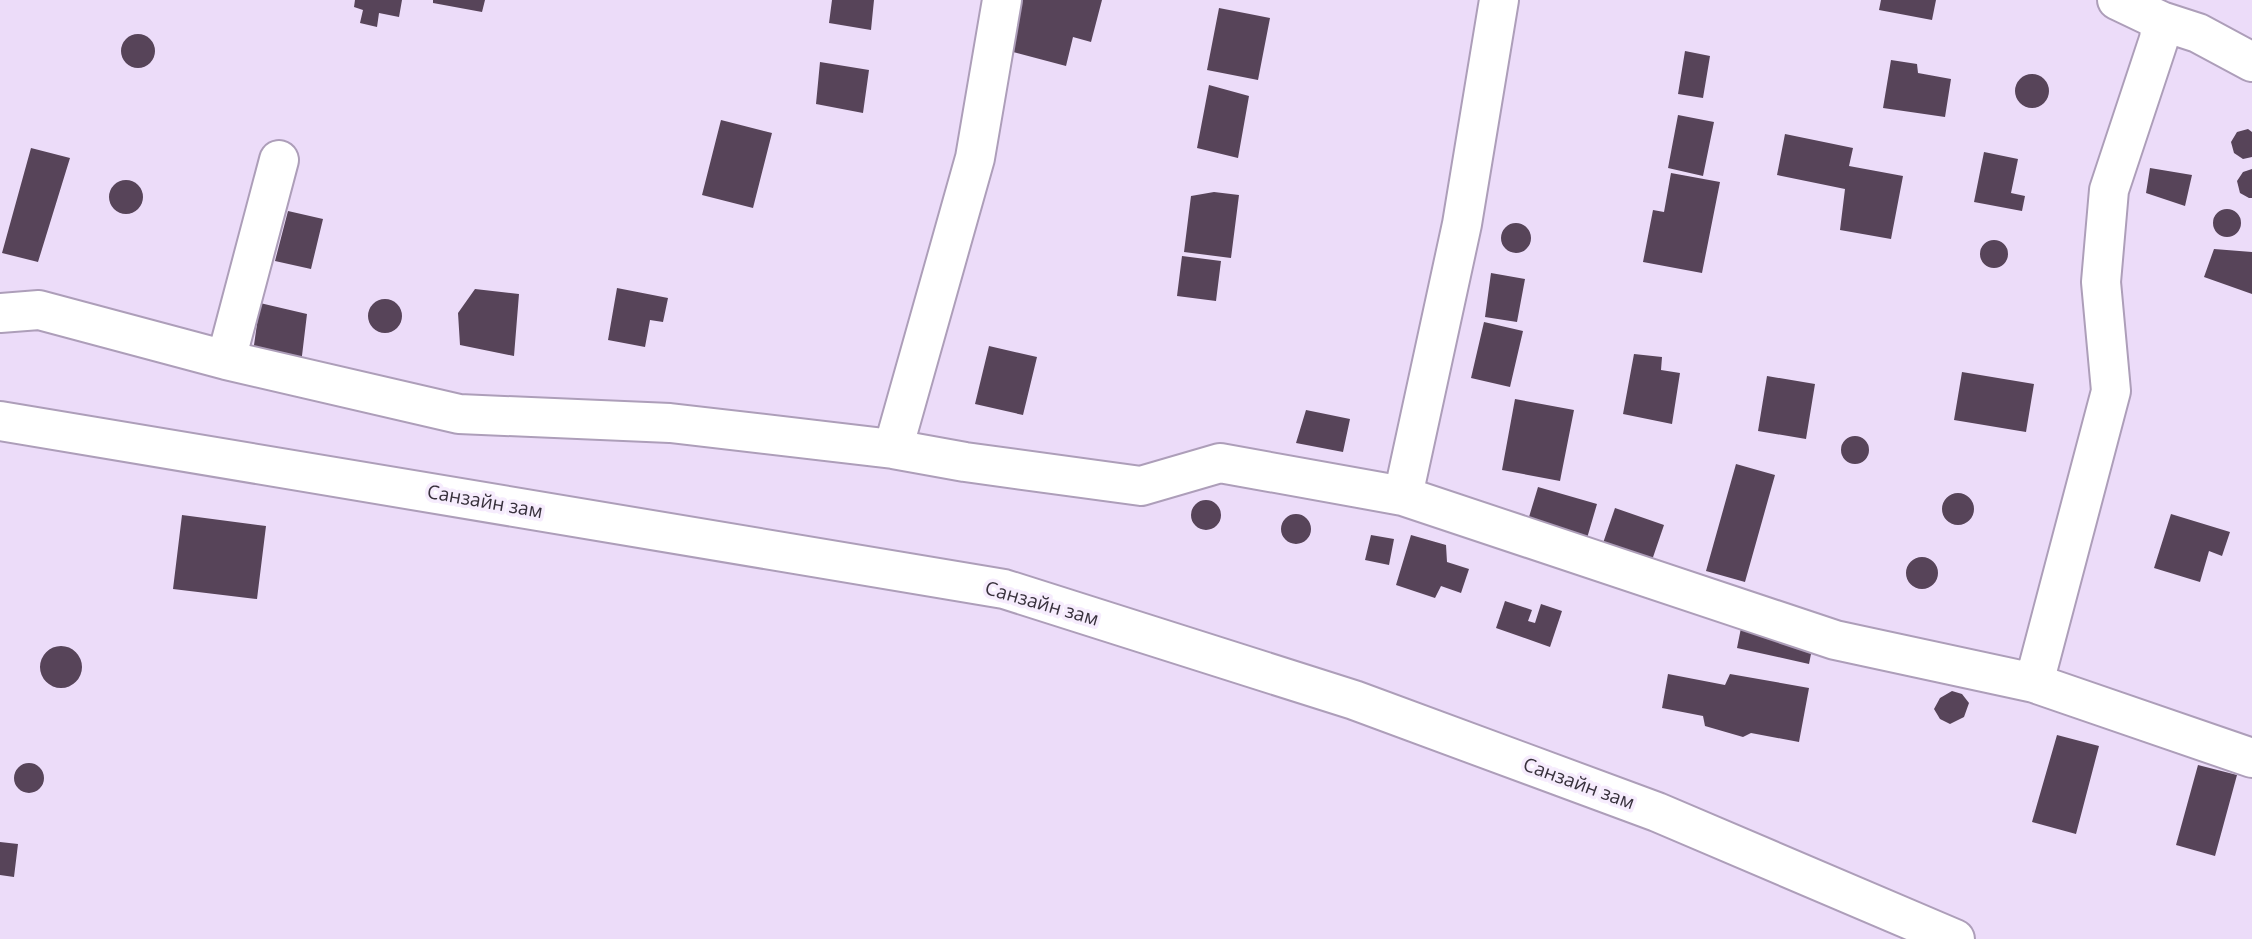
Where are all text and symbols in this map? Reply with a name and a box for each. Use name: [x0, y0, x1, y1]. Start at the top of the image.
street label: Санзайн зам: [425, 478, 545, 524]
street label: Санзайн зам: [982, 574, 1102, 632]
street label: Санзайн зам: [1520, 751, 1638, 815]

